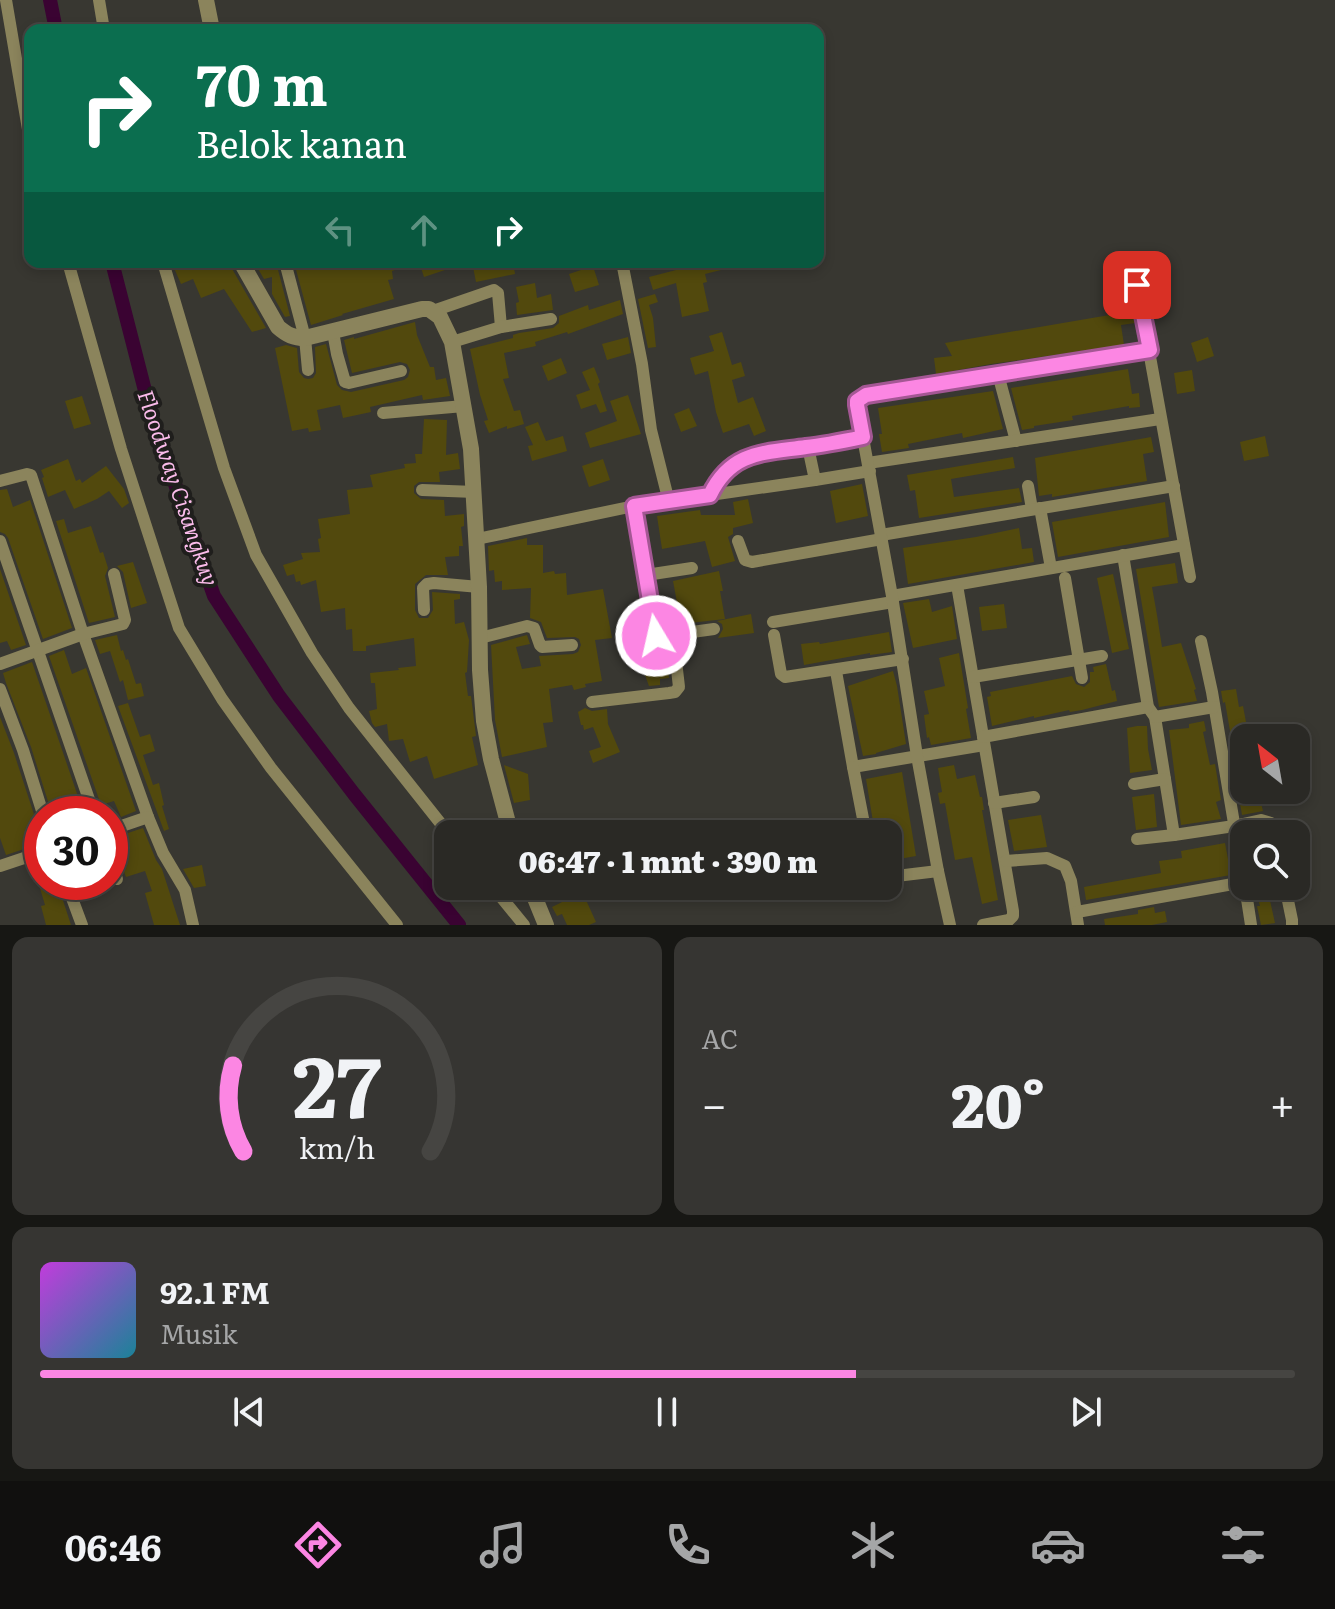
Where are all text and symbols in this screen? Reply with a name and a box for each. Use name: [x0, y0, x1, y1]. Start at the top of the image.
text: 70 m: [196, 40, 328, 123]
icon: right: [64, 56, 168, 160]
text: Belok kanan: [196, 116, 407, 169]
icon: left: [318, 208, 362, 252]
icon: ahead: [402, 208, 446, 252]
icon: right: [486, 208, 530, 252]
pin: [1103, 251, 1171, 319]
icon: arrive: [1115, 263, 1159, 307]
water label: Floodway Cisangkuy: [130, 385, 228, 590]
position arrow: [614, 594, 698, 678]
north arrow: [1230, 724, 1310, 804]
map controls: [1230, 724, 1310, 900]
speed limit sign: 30: [24, 796, 128, 900]
button: search: [1230, 820, 1310, 900]
text: 06:47 · 1 mnt · 390 m: [518, 838, 818, 882]
text: AC: [702, 1018, 738, 1057]
text: 27: [292, 1020, 381, 1144]
text: 20°: [951, 1057, 1045, 1146]
text: −: [702, 1069, 727, 1135]
text: +: [1269, 1069, 1295, 1135]
text: km/h: [299, 1125, 375, 1168]
text: 92.1 FM: [160, 1269, 270, 1313]
text: Musik: [160, 1313, 238, 1352]
icon: previous: [227, 1390, 271, 1434]
icon: pause: [645, 1390, 689, 1434]
icon: next: [1064, 1390, 1108, 1434]
icon: directions: [290, 1517, 346, 1573]
icon: music: [475, 1517, 531, 1573]
icon: phone: [660, 1517, 716, 1573]
icon: climate: [845, 1517, 901, 1573]
icon: car: [1030, 1517, 1086, 1573]
icon: filters: [1215, 1517, 1271, 1573]
text: 06:46: [64, 1519, 162, 1572]

